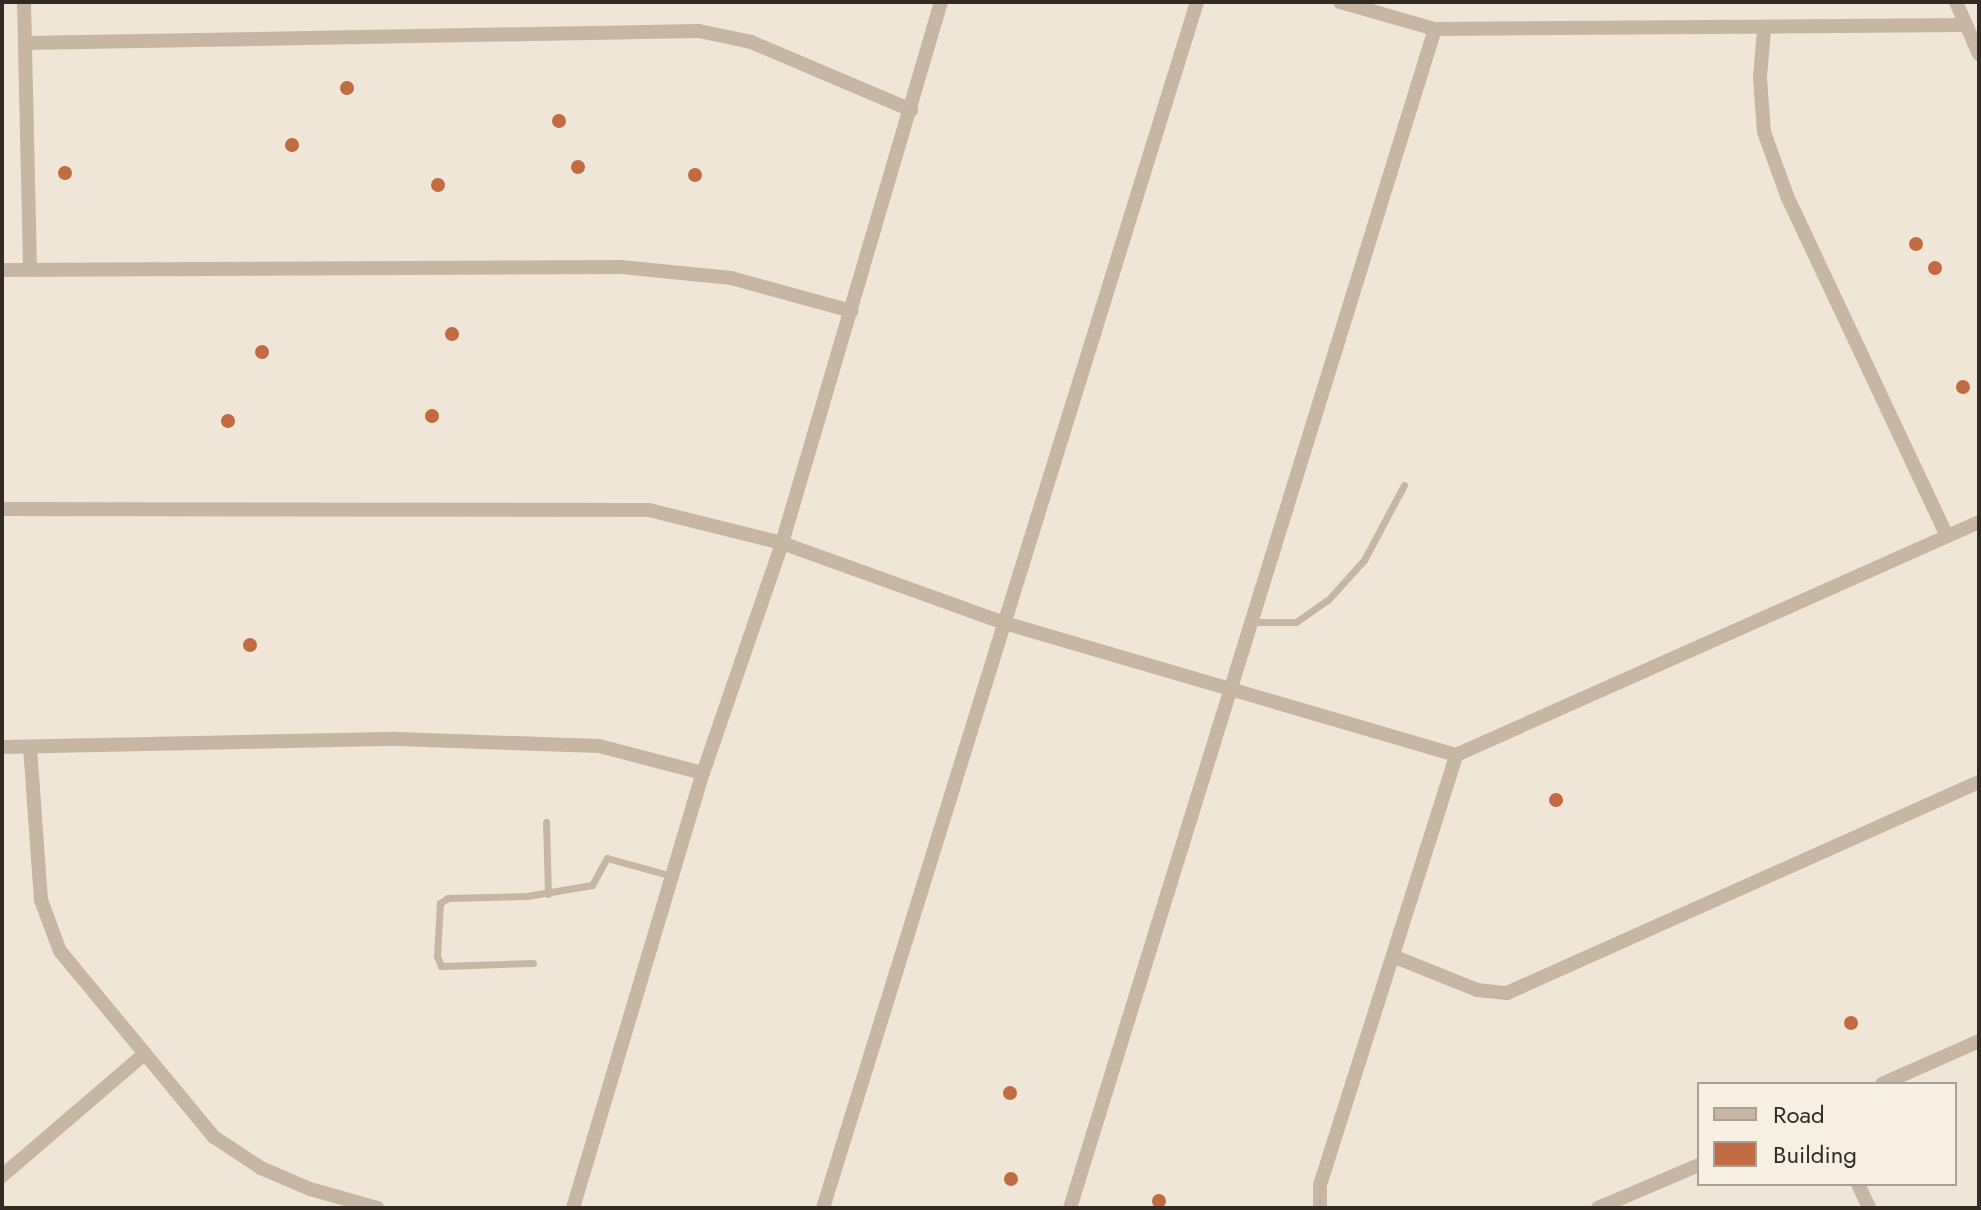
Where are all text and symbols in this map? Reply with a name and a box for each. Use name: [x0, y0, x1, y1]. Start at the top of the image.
legend: [1697, 1082, 1957, 1186]
text: Road: [1773, 1097, 1825, 1132]
text: Building: [1773, 1137, 1857, 1172]

